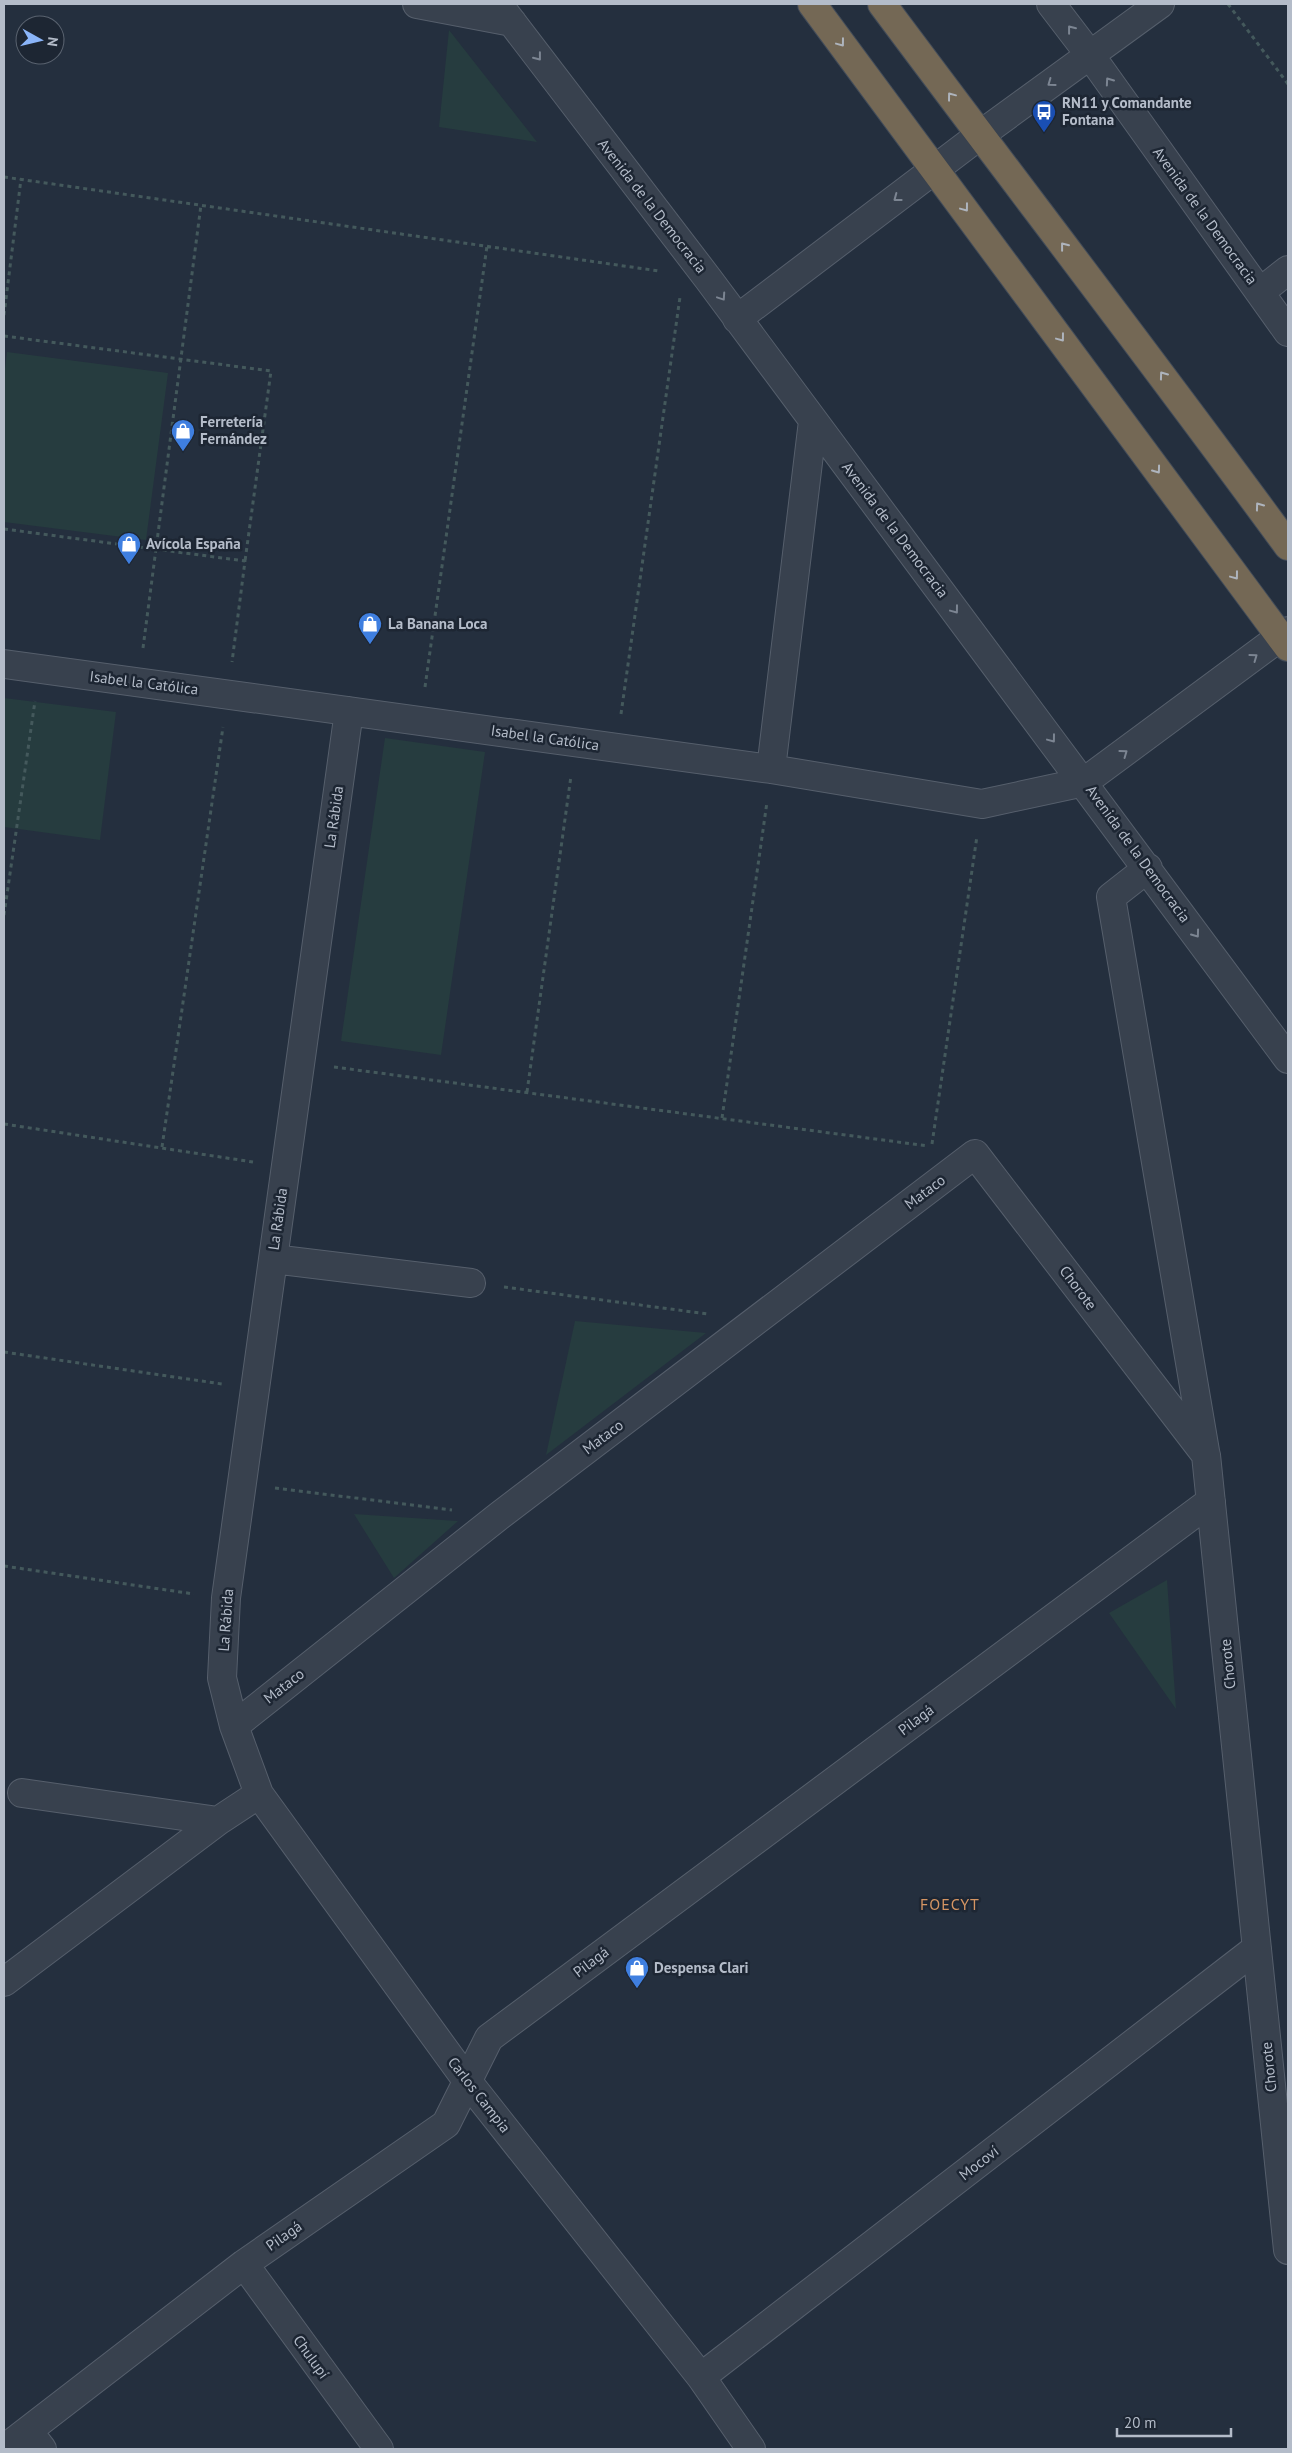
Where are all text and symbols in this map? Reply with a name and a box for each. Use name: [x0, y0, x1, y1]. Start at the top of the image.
north arrow: [15, 15, 65, 65]
one-way arrow: [1068, 26, 1076, 35]
text: N: [43, 36, 62, 48]
one-way arrow: [835, 37, 844, 47]
one-way arrow: [532, 51, 541, 61]
one-way arrow: [1047, 77, 1057, 86]
one-way arrow: [1106, 78, 1115, 87]
one-way arrow: [948, 92, 957, 102]
place label: RN11 y Comandante Fontana: [1062, 93, 1192, 129]
bus stop icon: RN11 y Comandante Fontana: [1031, 99, 1057, 133]
street label: Avenida de la Democracia: [594, 135, 711, 277]
street label: Avenida de la Democracia: [1149, 143, 1262, 288]
one-way arrow: [893, 192, 903, 201]
one-way arrow: [959, 202, 967, 211]
one-way arrow: [1061, 243, 1070, 252]
one-way arrow: [715, 292, 725, 301]
one-way arrow: [1056, 332, 1064, 341]
one-way arrow: [1160, 371, 1169, 381]
place label: Ferretería Fernández: [200, 412, 267, 448]
shop icon: Ferretería Fernández: [170, 418, 196, 452]
street label: Avenida de la Democracia: [838, 458, 953, 601]
one-way arrow: [1151, 464, 1160, 474]
one-way arrow: [1257, 503, 1265, 512]
shop icon: Avícola España: [116, 531, 142, 565]
place label: Avícola España: [146, 534, 241, 553]
one-way arrow: [1229, 570, 1238, 580]
one-way arrow: [949, 604, 958, 614]
shop icon: La Banana Loca: [357, 611, 383, 645]
place label: La Banana Loca: [388, 614, 487, 633]
one-way arrow: [1248, 654, 1257, 662]
street label: Isabel la Católica: [89, 666, 199, 699]
street label: Isabel la Católica: [490, 720, 601, 755]
one-way arrow: [1047, 733, 1055, 742]
one-way arrow: [1118, 750, 1128, 759]
street label: Avenida de la Democracia: [1082, 781, 1195, 926]
street label: La Rábida: [320, 785, 347, 849]
one-way arrow: [1191, 928, 1199, 937]
street label: Mataco: [900, 1170, 949, 1213]
street label: La Rábida: [264, 1187, 291, 1251]
street label: Chorote: [1056, 1262, 1101, 1314]
street label: Mataco: [578, 1415, 627, 1458]
street label: La Rábida: [214, 1588, 237, 1652]
street label: Chorote: [1215, 1638, 1240, 1690]
street label: Mataco: [260, 1664, 308, 1707]
street label: Pilagá: [894, 1700, 937, 1739]
district label: FOECYT: [920, 1894, 980, 1914]
street label: Pilagá: [569, 1942, 612, 1981]
shop icon: Despensa Clari: [624, 1955, 650, 1989]
place label: Despensa Clari: [654, 1958, 748, 1977]
street label: Chorote: [1256, 2041, 1281, 2093]
street label: Carlos Campia: [444, 2053, 515, 2136]
street label: Mocoví: [955, 2141, 1002, 2184]
street label: Pilagá: [262, 2216, 305, 2255]
street label: Chulupí: [289, 2331, 334, 2382]
scale bar: [1117, 2406, 1231, 2438]
text: 20 m: [1124, 2413, 1157, 2432]

